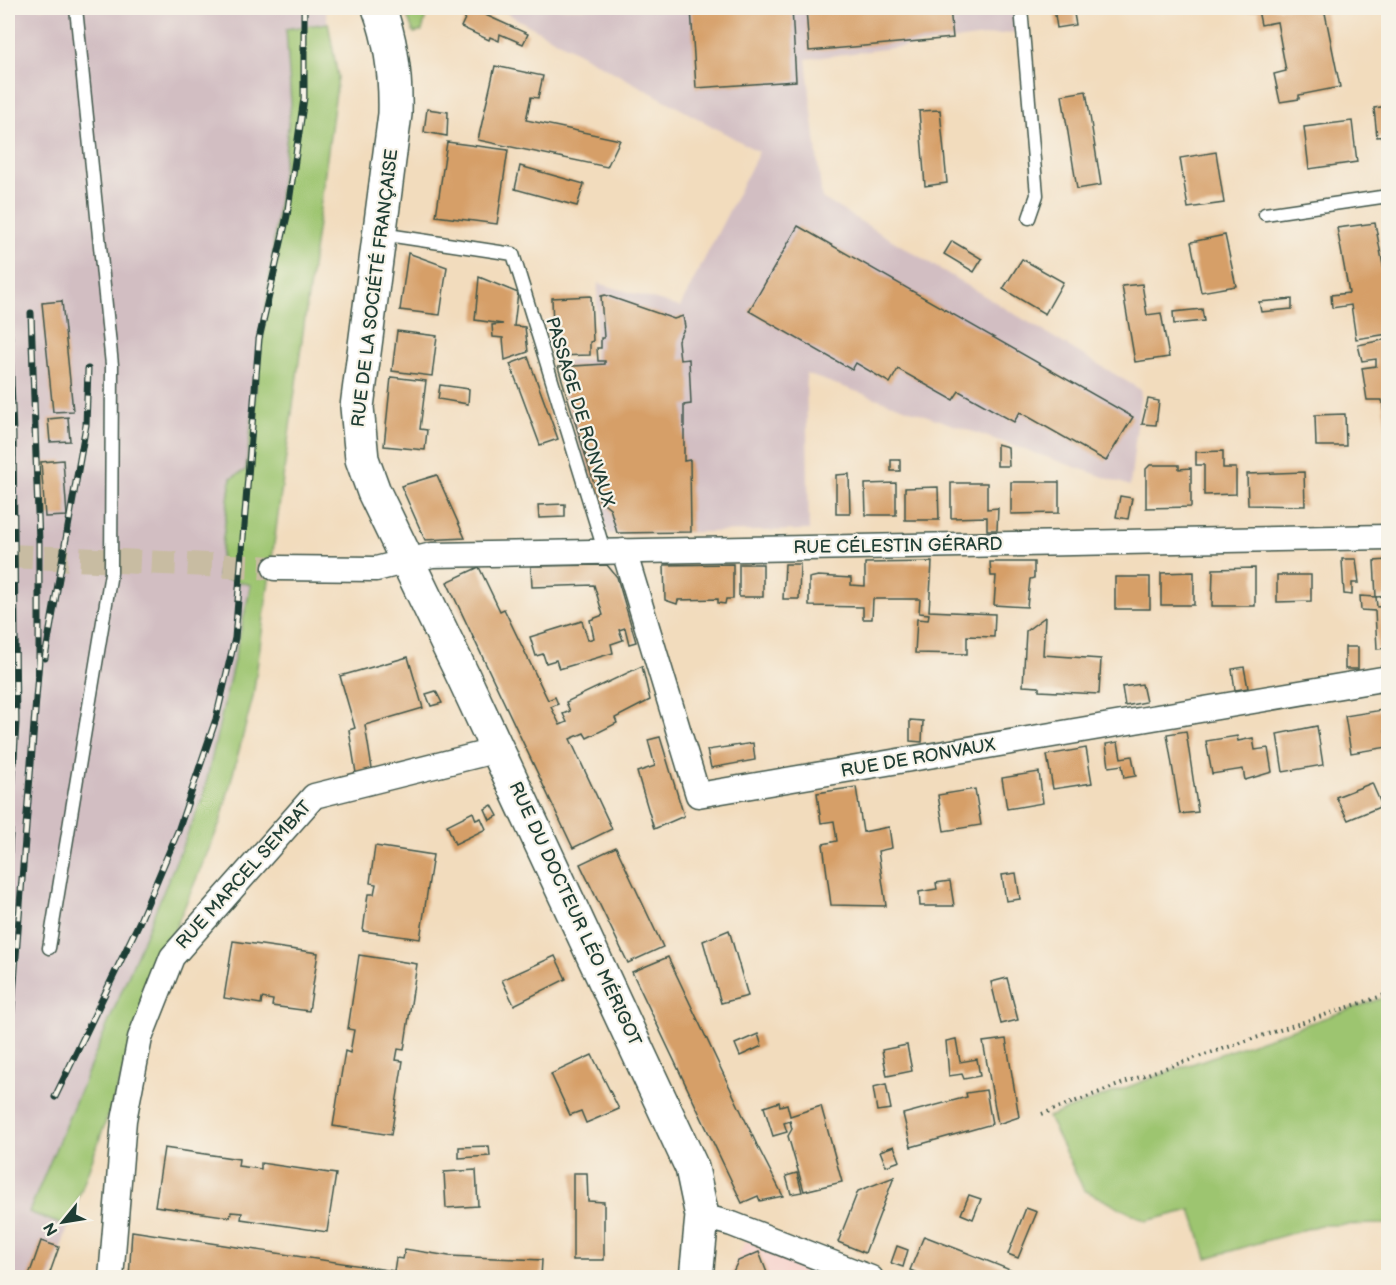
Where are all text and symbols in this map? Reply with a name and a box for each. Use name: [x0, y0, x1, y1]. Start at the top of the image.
street label: RUE DE LA SOCIÉTÉ FRANÇAISE: [346, 147, 402, 428]
street label: PASSAGE DE RONVAUX: [541, 315, 619, 510]
street label: RUE CÉLESTIN GÉRARD: [793, 532, 1003, 558]
street label: RUE DE RONVAUX: [839, 734, 998, 782]
street label: RUE DU DOCTEUR LÉO MÉRIGOT: [504, 778, 648, 1050]
street label: RUE MARCEL SEMBAT: [172, 796, 316, 953]
north arrow: [33, 1192, 93, 1252]
text: N: [40, 1219, 63, 1239]

